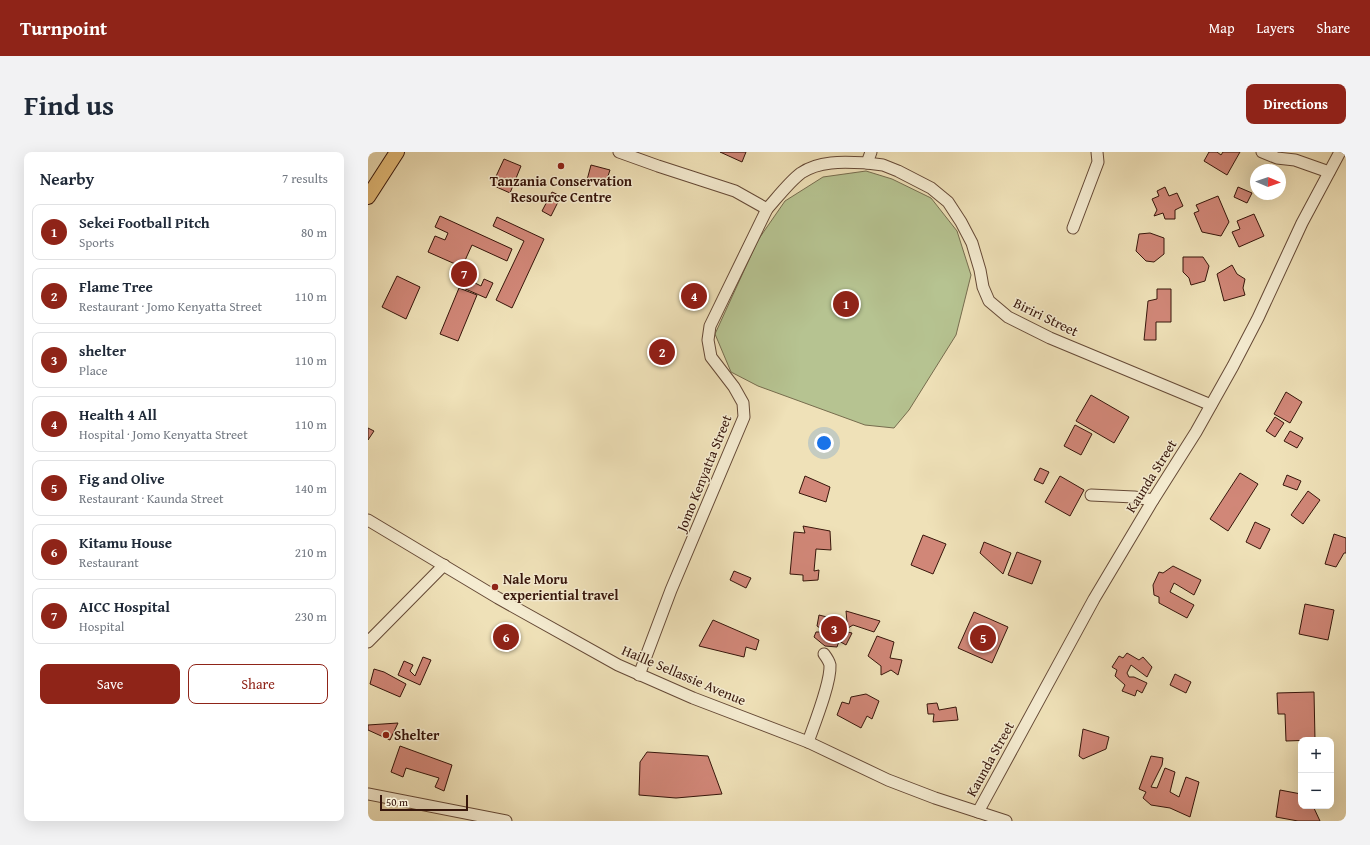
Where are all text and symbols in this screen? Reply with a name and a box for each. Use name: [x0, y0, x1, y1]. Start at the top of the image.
text: Turnpoint: [20, 14, 107, 42]
text: Map: [1209, 18, 1235, 38]
text: Layers: [1257, 18, 1295, 38]
text: Share: [1317, 18, 1350, 38]
text: Find us: [24, 84, 114, 125]
button: Directions: [1246, 84, 1346, 124]
marker: Tanzania Conservation Resource Centre: [556, 161, 566, 171]
north arrow: [1250, 164, 1286, 200]
text: Nearby: [40, 166, 94, 191]
text: 7 results: [282, 169, 328, 188]
place label: Tanzania Conservation Resource Centre: [490, 171, 633, 207]
text: Sekei Football Pitch: [79, 212, 210, 233]
text: 1: [51, 223, 57, 242]
text: 80 m: [301, 223, 327, 242]
text: Sports: [79, 233, 114, 252]
pin: 7: [451, 259, 477, 289]
text: Flame Tree: [79, 276, 153, 297]
pin: 4: [681, 281, 707, 311]
text: 2: [51, 287, 57, 306]
text: 110 m: [295, 287, 327, 306]
pin: 1: [833, 289, 859, 319]
street label: Biriri Street: [1010, 293, 1082, 341]
text: Restaurant · Jomo Kenyatta Street: [79, 297, 262, 316]
pin: 2: [649, 337, 675, 367]
text: shelter: [79, 340, 126, 361]
text: 3: [51, 351, 57, 370]
text: 110 m: [295, 351, 327, 370]
text: Place: [79, 361, 108, 380]
text: Health 4 All: [79, 404, 157, 425]
street label: Jomo Kenyatta Street: [671, 412, 737, 536]
text: 4: [51, 415, 57, 434]
text: 110 m: [295, 415, 327, 434]
text: Hospital · Jomo Kenyatta Street: [79, 425, 248, 444]
your location: [814, 433, 834, 453]
street label: Kaunda Street: [1121, 435, 1181, 516]
text: Fig and Olive: [79, 468, 165, 489]
text: 5: [51, 479, 57, 498]
text: 140 m: [295, 479, 327, 498]
text: Restaurant · Kaunda Street: [79, 489, 224, 508]
text: Kitamu House: [79, 532, 172, 553]
text: 6: [51, 543, 57, 562]
text: 210 m: [295, 543, 327, 562]
text: Restaurant: [79, 553, 139, 572]
place label: Nale Moru experiential travel: [503, 569, 619, 605]
marker: Nale Moru experiential travel: [490, 582, 500, 592]
text: AICC Hospital: [79, 596, 170, 617]
text: 7: [51, 607, 57, 626]
text: 230 m: [295, 607, 327, 626]
pin: 3: [821, 614, 847, 644]
text: Hospital: [79, 617, 124, 636]
pin: 6: [493, 622, 519, 652]
pin: 5: [970, 623, 996, 653]
street label: Haille Sellassie Avenue: [619, 640, 749, 710]
button: Save: [40, 664, 180, 704]
button: Share: [188, 664, 328, 704]
street label: Kaunda Street: [961, 718, 1019, 800]
place label: Shelter: [394, 725, 440, 745]
marker: Shelter: [381, 730, 391, 740]
map controls: [1298, 737, 1334, 809]
button: +: [1298, 737, 1334, 773]
button: −: [1298, 773, 1334, 809]
scale bar: [380, 793, 468, 812]
text: 50 m: [386, 794, 408, 810]

